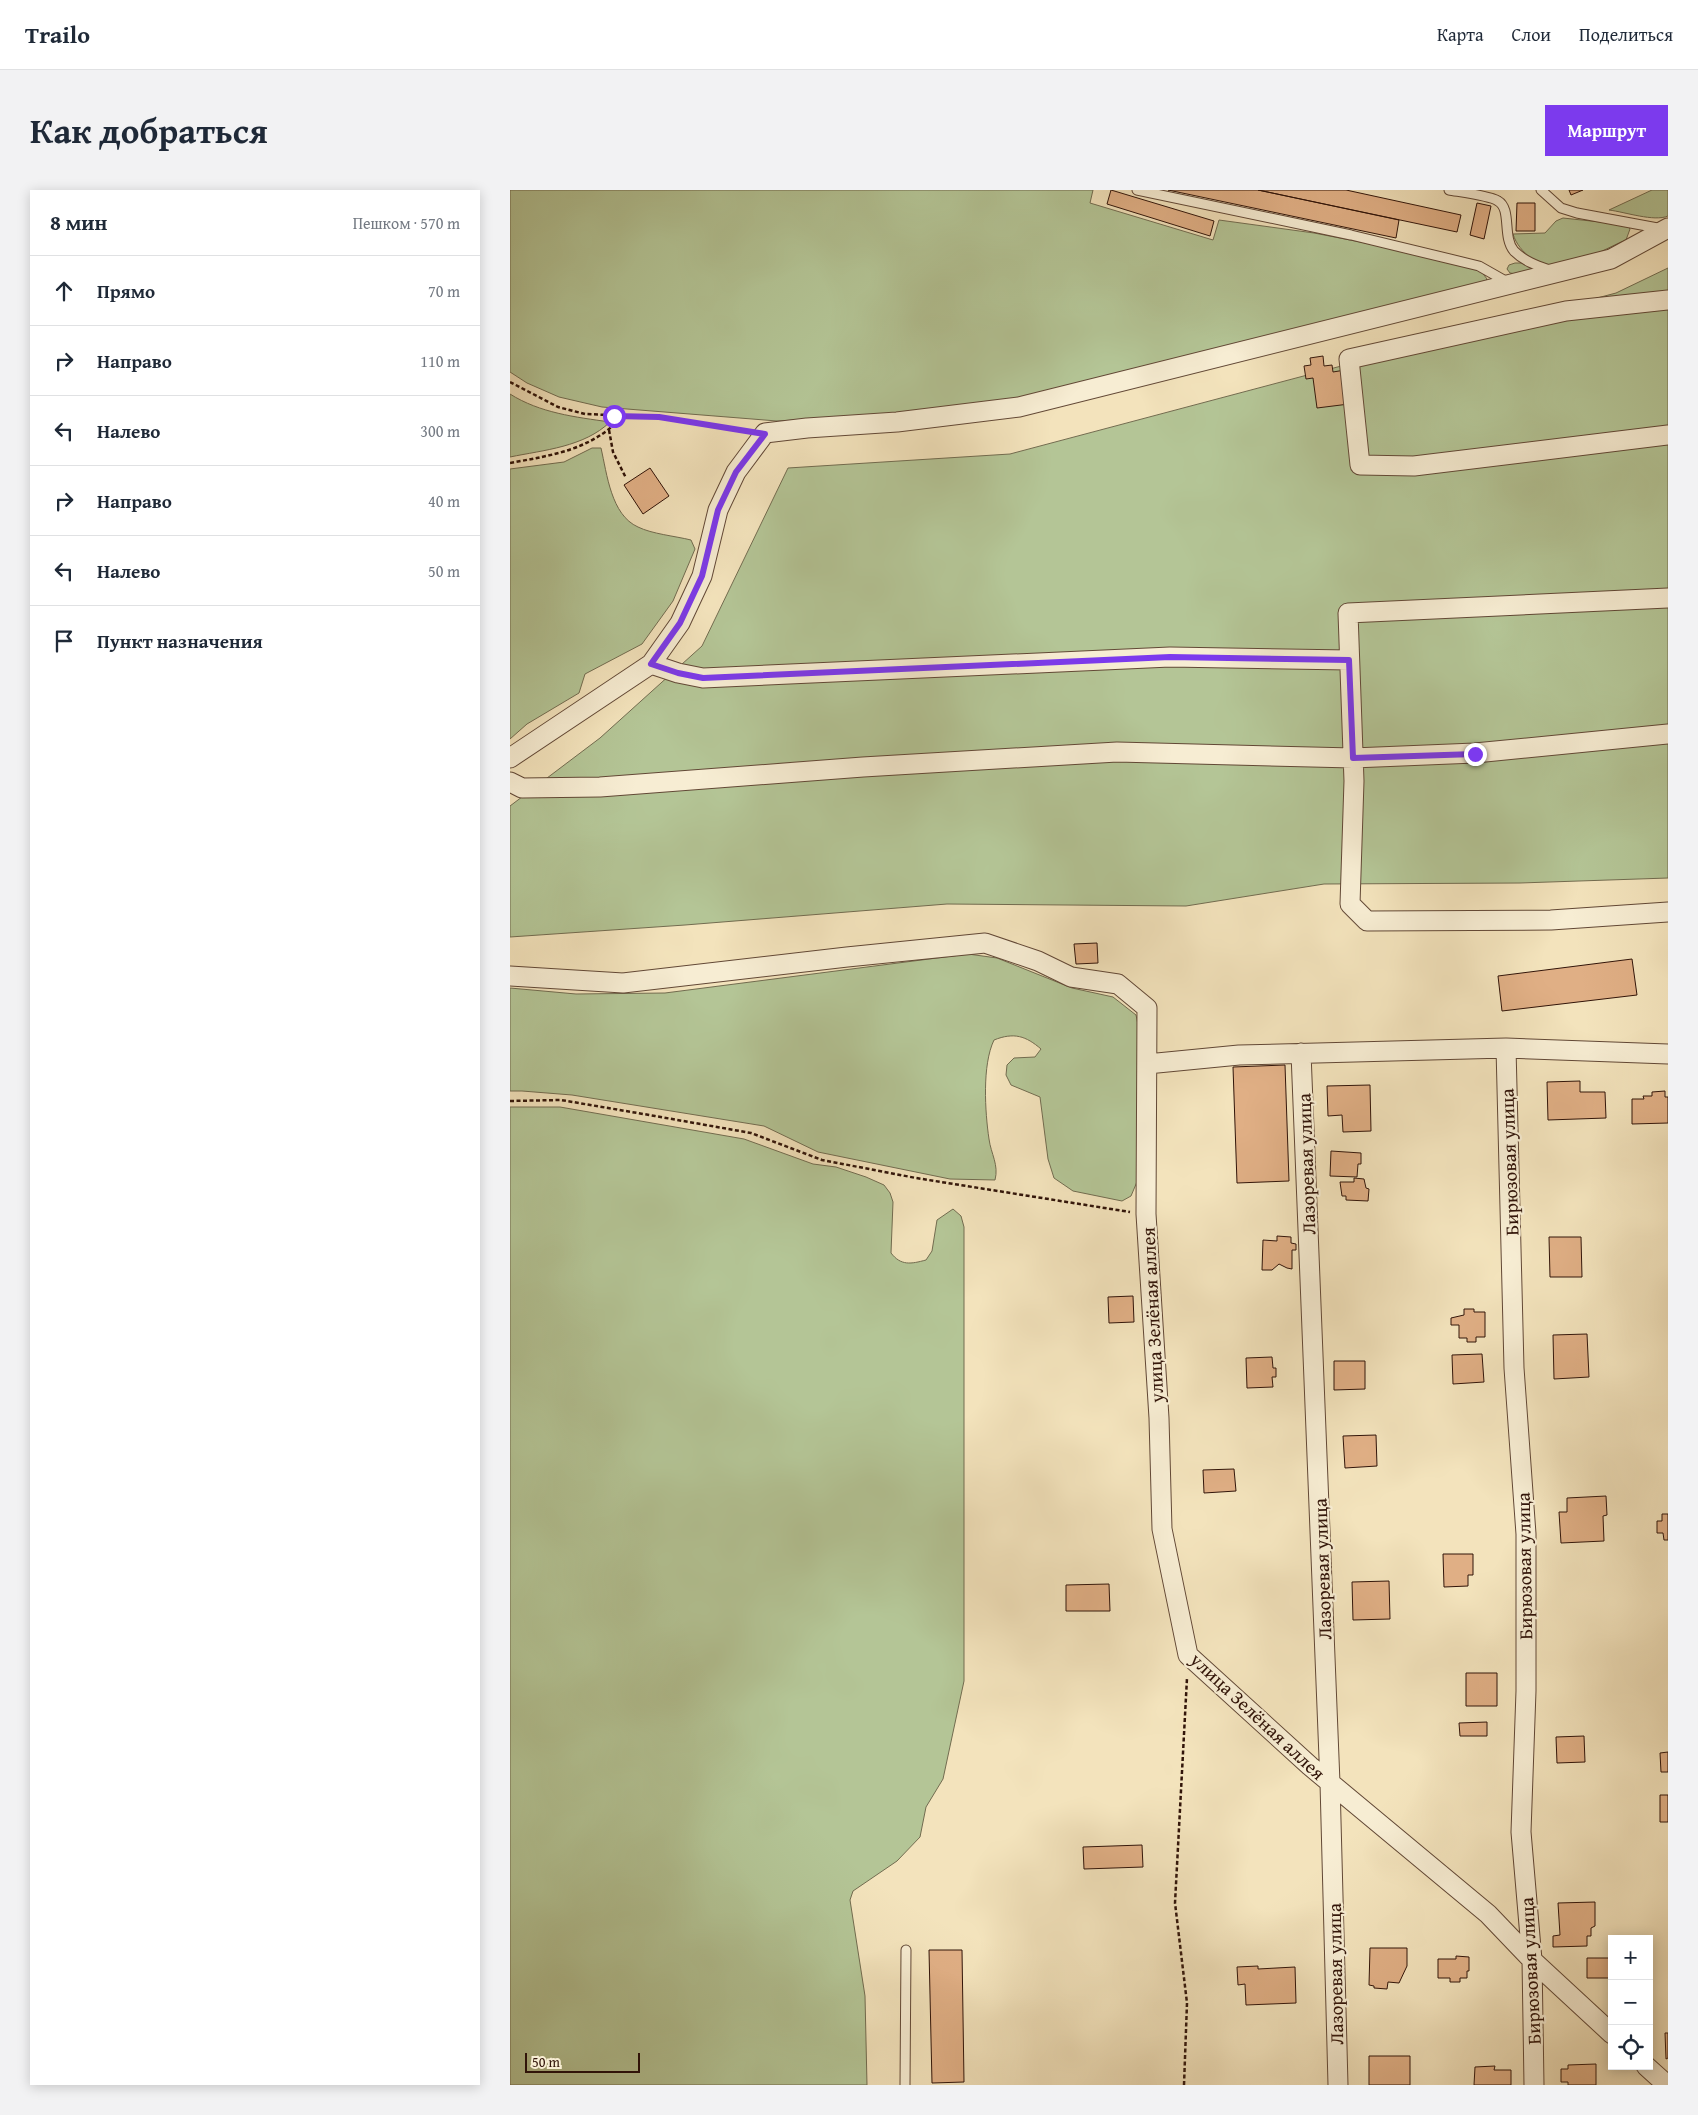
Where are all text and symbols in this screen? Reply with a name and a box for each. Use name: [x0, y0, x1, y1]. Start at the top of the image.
text: Trailo: [25, 17, 90, 52]
text: Карта: [1437, 21, 1484, 48]
text: Слои: [1512, 21, 1551, 48]
text: Поделиться: [1579, 21, 1673, 48]
text: Как добраться: [30, 105, 268, 156]
button: Маршрут: [1545, 105, 1668, 156]
text: 8 мин: [50, 207, 107, 238]
text: Пешком · 570 m: [353, 211, 460, 235]
icon: ahead: [50, 277, 78, 305]
text: Прямо: [97, 277, 155, 305]
text: 70 m: [428, 279, 460, 303]
icon: right: [50, 347, 78, 375]
text: Направо: [97, 347, 172, 375]
text: 110 m: [420, 349, 460, 373]
route start: [603, 405, 626, 428]
icon: left: [50, 417, 78, 445]
text: Налево: [97, 417, 160, 445]
text: 300 m: [420, 419, 460, 443]
icon: right: [50, 487, 78, 515]
text: Направо: [97, 487, 172, 515]
text: 40 m: [428, 489, 460, 513]
icon: left: [50, 557, 78, 585]
text: Налево: [97, 557, 160, 585]
text: 50 m: [428, 559, 460, 583]
icon: arrive: [50, 627, 78, 655]
text: Пункт назначения: [97, 627, 263, 655]
route end: [1464, 743, 1487, 766]
street label: Бирюзовая улица: [1492, 1088, 1526, 1236]
street label: Лазоревая улица: [1290, 1093, 1322, 1235]
street label: улица Зелёная аллея: [1133, 1226, 1171, 1405]
street label: Бирюзовая улица: [1509, 1492, 1539, 1640]
street label: Лазоревая улица: [1306, 1498, 1338, 1640]
street label: улица Зелёная аллея: [1183, 1645, 1332, 1786]
street label: Бирюзовая улица: [1512, 1897, 1548, 2045]
street label: Лазоревая улица: [1320, 1903, 1350, 2045]
map controls: [1608, 1935, 1653, 2070]
button: +: [1608, 1935, 1653, 1980]
button: −: [1608, 1980, 1653, 2025]
button: locate: [1608, 2025, 1653, 2070]
scale bar: [525, 2050, 640, 2073]
text: 50 m: [532, 2052, 560, 2072]

